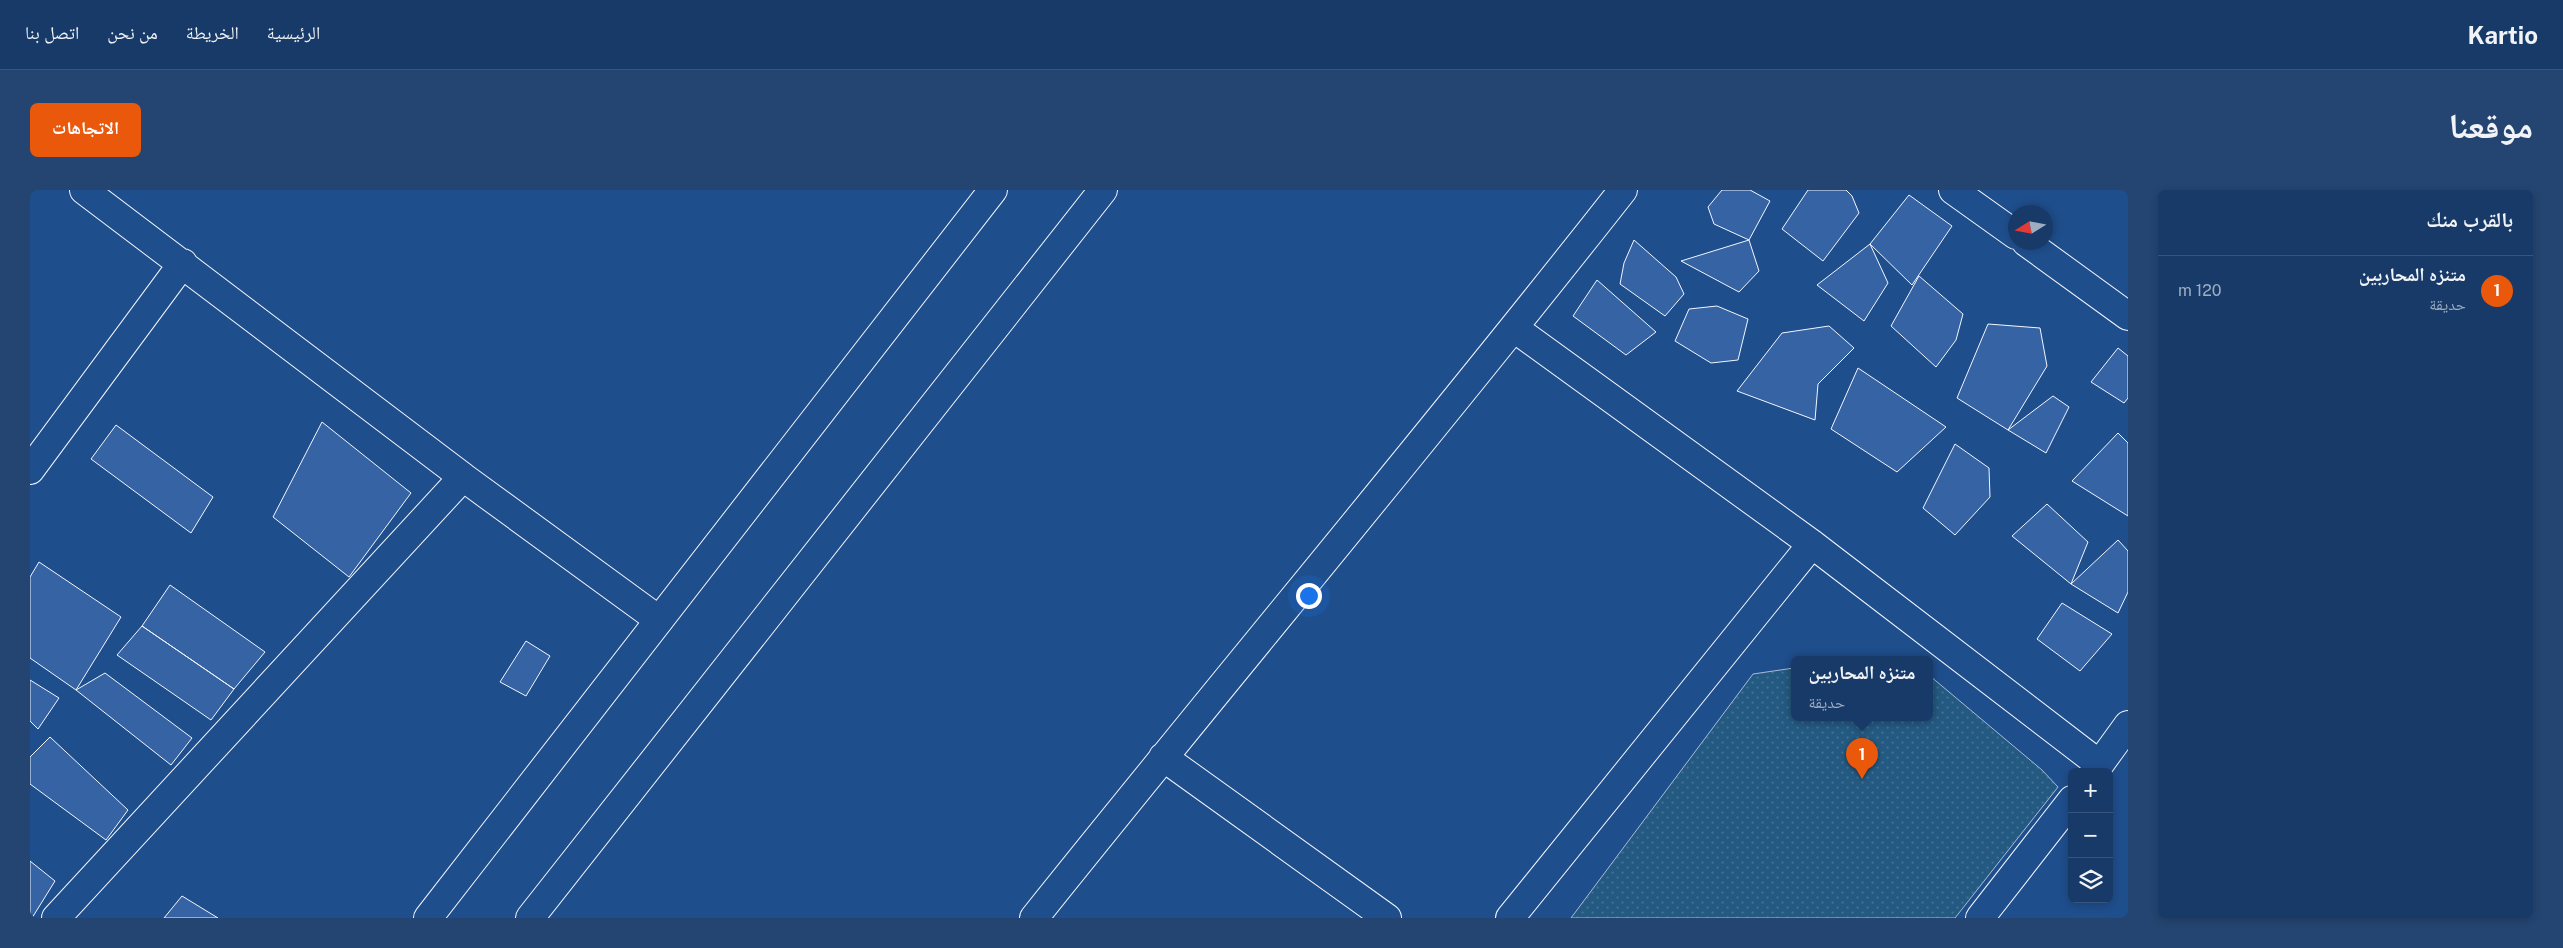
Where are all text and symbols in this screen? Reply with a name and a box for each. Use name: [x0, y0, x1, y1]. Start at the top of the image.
text: Kartio: [2467, 21, 2538, 49]
text: اتصل بنا: [25, 22, 79, 43]
text: من نحن: [107, 22, 158, 43]
text: الخريطة: [186, 22, 239, 43]
text: الرئيسية: [267, 22, 320, 43]
button: الاتجاهات: [30, 103, 141, 157]
text: موقعنا: [2448, 105, 2533, 146]
north arrow: [2008, 205, 2053, 250]
text: بالقرب منك: [2426, 207, 2513, 232]
text: متنزه المحاربين: [2359, 263, 2466, 285]
text: 120 m: [2178, 281, 2222, 300]
text: 1: [2494, 281, 2500, 300]
text: حديقة: [2429, 295, 2466, 314]
your location: [1296, 583, 1322, 609]
popup: [1791, 656, 1933, 721]
text: متنزه المحاربين: [1808, 661, 1916, 683]
text: حديقة: [1808, 693, 1845, 712]
pin: 1: [1846, 738, 1878, 779]
map controls: [2068, 768, 2113, 903]
button: +: [2068, 768, 2113, 813]
button: −: [2068, 813, 2113, 858]
button: layers: [2068, 858, 2113, 903]

